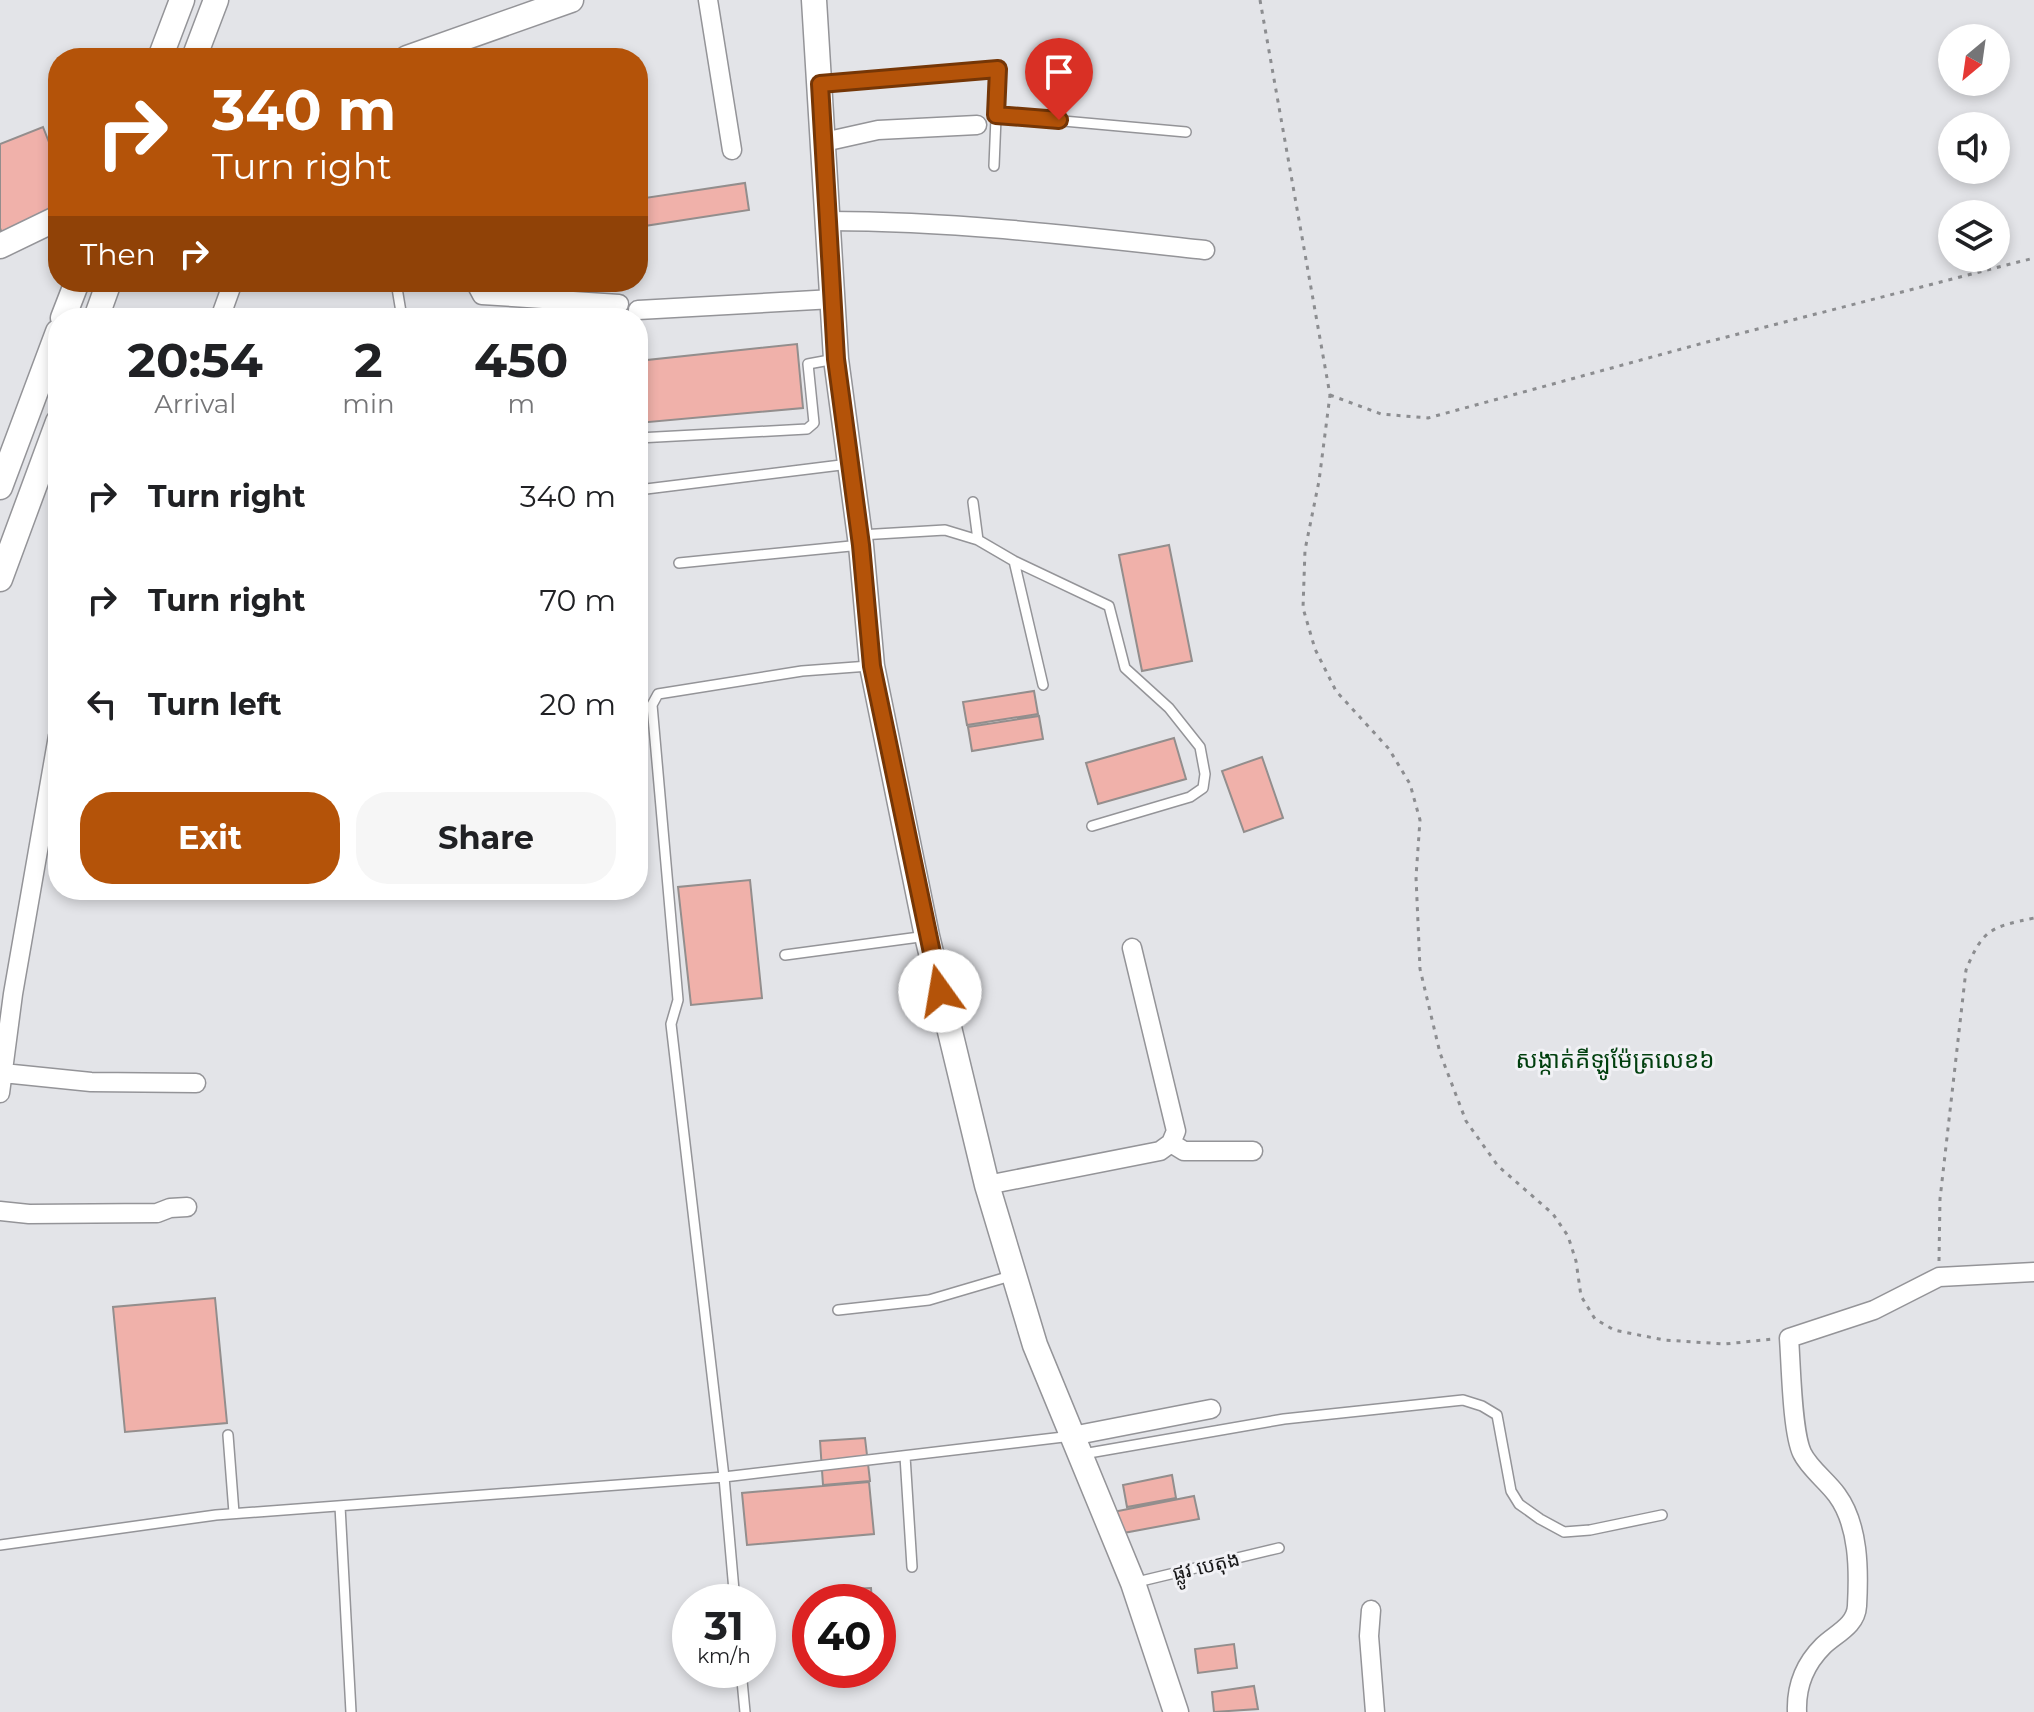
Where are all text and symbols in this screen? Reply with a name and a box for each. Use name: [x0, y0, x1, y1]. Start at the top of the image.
north arrow: [1938, 24, 2010, 96]
map controls: [1938, 24, 2010, 272]
pin: [1025, 38, 1093, 120]
icon: arrive: [1037, 50, 1081, 94]
text: 340 m: [212, 76, 396, 144]
icon: right: [80, 80, 184, 184]
button: sound: [1938, 112, 2010, 184]
text: Turn right: [212, 144, 392, 188]
button: layers: [1938, 200, 2010, 272]
icon: right: [172, 232, 216, 276]
text: Then: [80, 236, 156, 273]
text: 20:54: [128, 331, 263, 389]
text: 2: [354, 331, 383, 389]
text: 450: [474, 331, 568, 389]
text: Arrival: [154, 388, 236, 420]
text: min: [342, 388, 395, 420]
text: m: [507, 388, 535, 420]
icon: right: [80, 474, 124, 518]
text: Turn right: [148, 478, 305, 515]
text: 340 m: [520, 478, 616, 515]
icon: right: [80, 578, 124, 622]
text: Turn right: [148, 582, 305, 619]
text: 70 m: [539, 582, 616, 619]
icon: left: [80, 682, 124, 726]
text: Turn left: [148, 686, 281, 723]
text: 20 m: [539, 686, 616, 723]
button: Exit: [80, 792, 340, 884]
button: Share: [356, 792, 616, 884]
position arrow: [898, 949, 982, 1033]
district label: សង្កាត់គីឡូម៉ែត្រលេខ៦: [1515, 1045, 1715, 1081]
street label: ផ្លូវ បេតុង: [1170, 1547, 1244, 1592]
speed limit sign: 40: [792, 1584, 896, 1688]
text: 31: [704, 1601, 744, 1650]
text: km/h: [697, 1644, 751, 1668]

